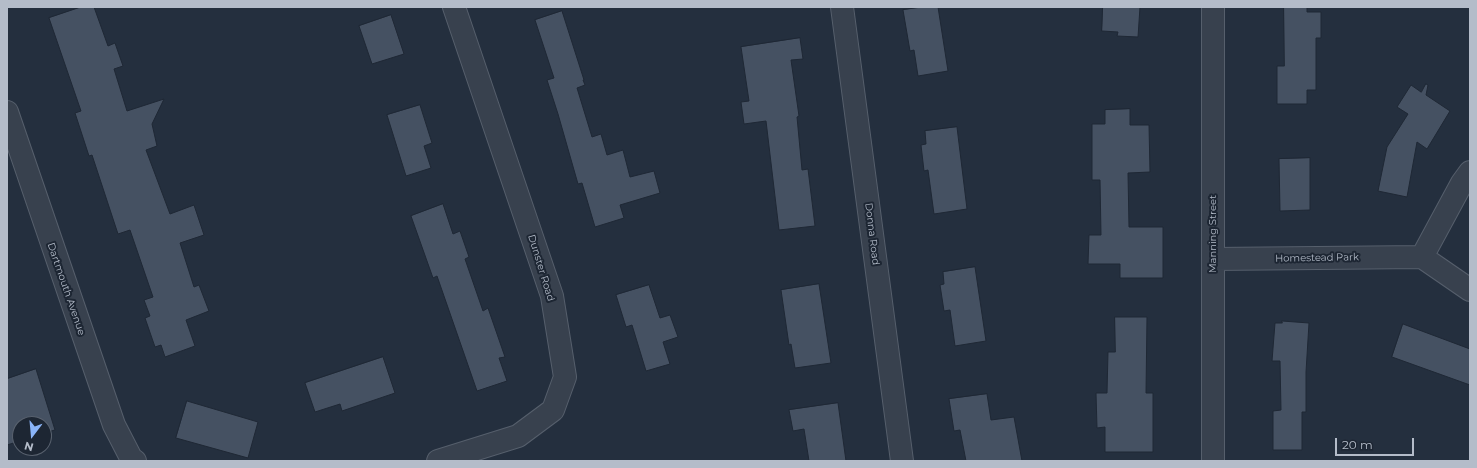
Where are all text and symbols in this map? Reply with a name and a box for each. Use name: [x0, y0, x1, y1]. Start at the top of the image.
street label: Manning Street: [1207, 195, 1219, 273]
street label: Donna Road: [862, 202, 882, 266]
street label: Dunster Road: [525, 233, 557, 303]
street label: Dartmouth Avenue: [45, 241, 87, 337]
street label: Homestead Park: [1275, 251, 1359, 265]
north arrow: [12, 416, 52, 456]
scale bar: [1337, 430, 1416, 456]
text: 20 m: [1342, 437, 1373, 452]
text: N: [23, 439, 35, 455]

